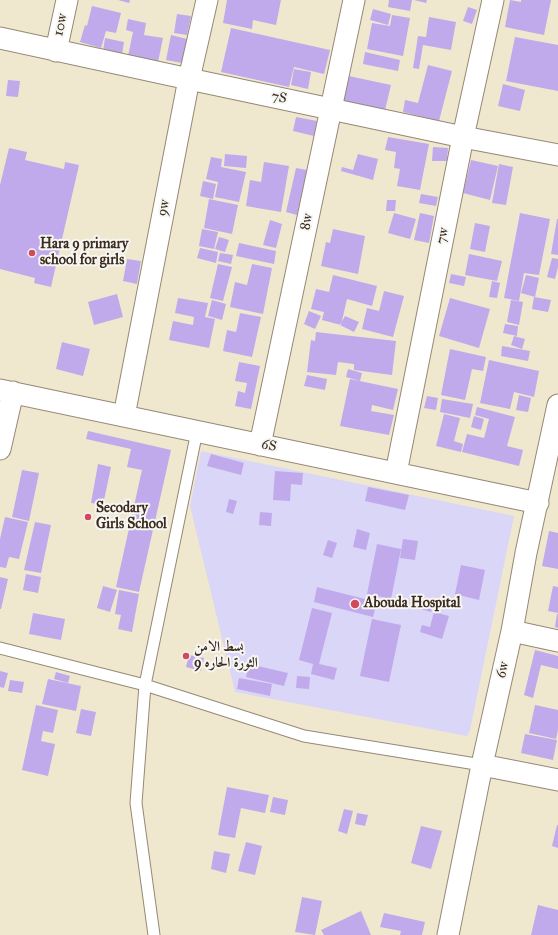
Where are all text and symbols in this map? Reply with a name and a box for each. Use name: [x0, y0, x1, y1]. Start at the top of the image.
street label: 10w: [50, 12, 72, 38]
street label: 7S: [270, 88, 288, 108]
street label: 9w: [154, 198, 174, 218]
street label: 8w: [297, 212, 317, 232]
street label: 7w: [433, 226, 453, 246]
place label: Hara 9 primary school for girls: [40, 237, 128, 270]
marker: Hara 9 primary school for girls: [27, 248, 37, 258]
street label: 6S: [260, 436, 278, 456]
place label: Secodary Girls School: [96, 501, 167, 534]
marker: Secodary Girls School: [83, 512, 93, 522]
place label: Abouda Hospital: [364, 596, 460, 612]
marker: Abouda Hospital: [349, 598, 361, 610]
place label: بسط الامن الثورة الحاره 9: [194, 640, 258, 672]
marker: بسط الامن الثورة الحاره 9: [181, 651, 191, 661]
street label: 6w: [493, 660, 513, 680]

